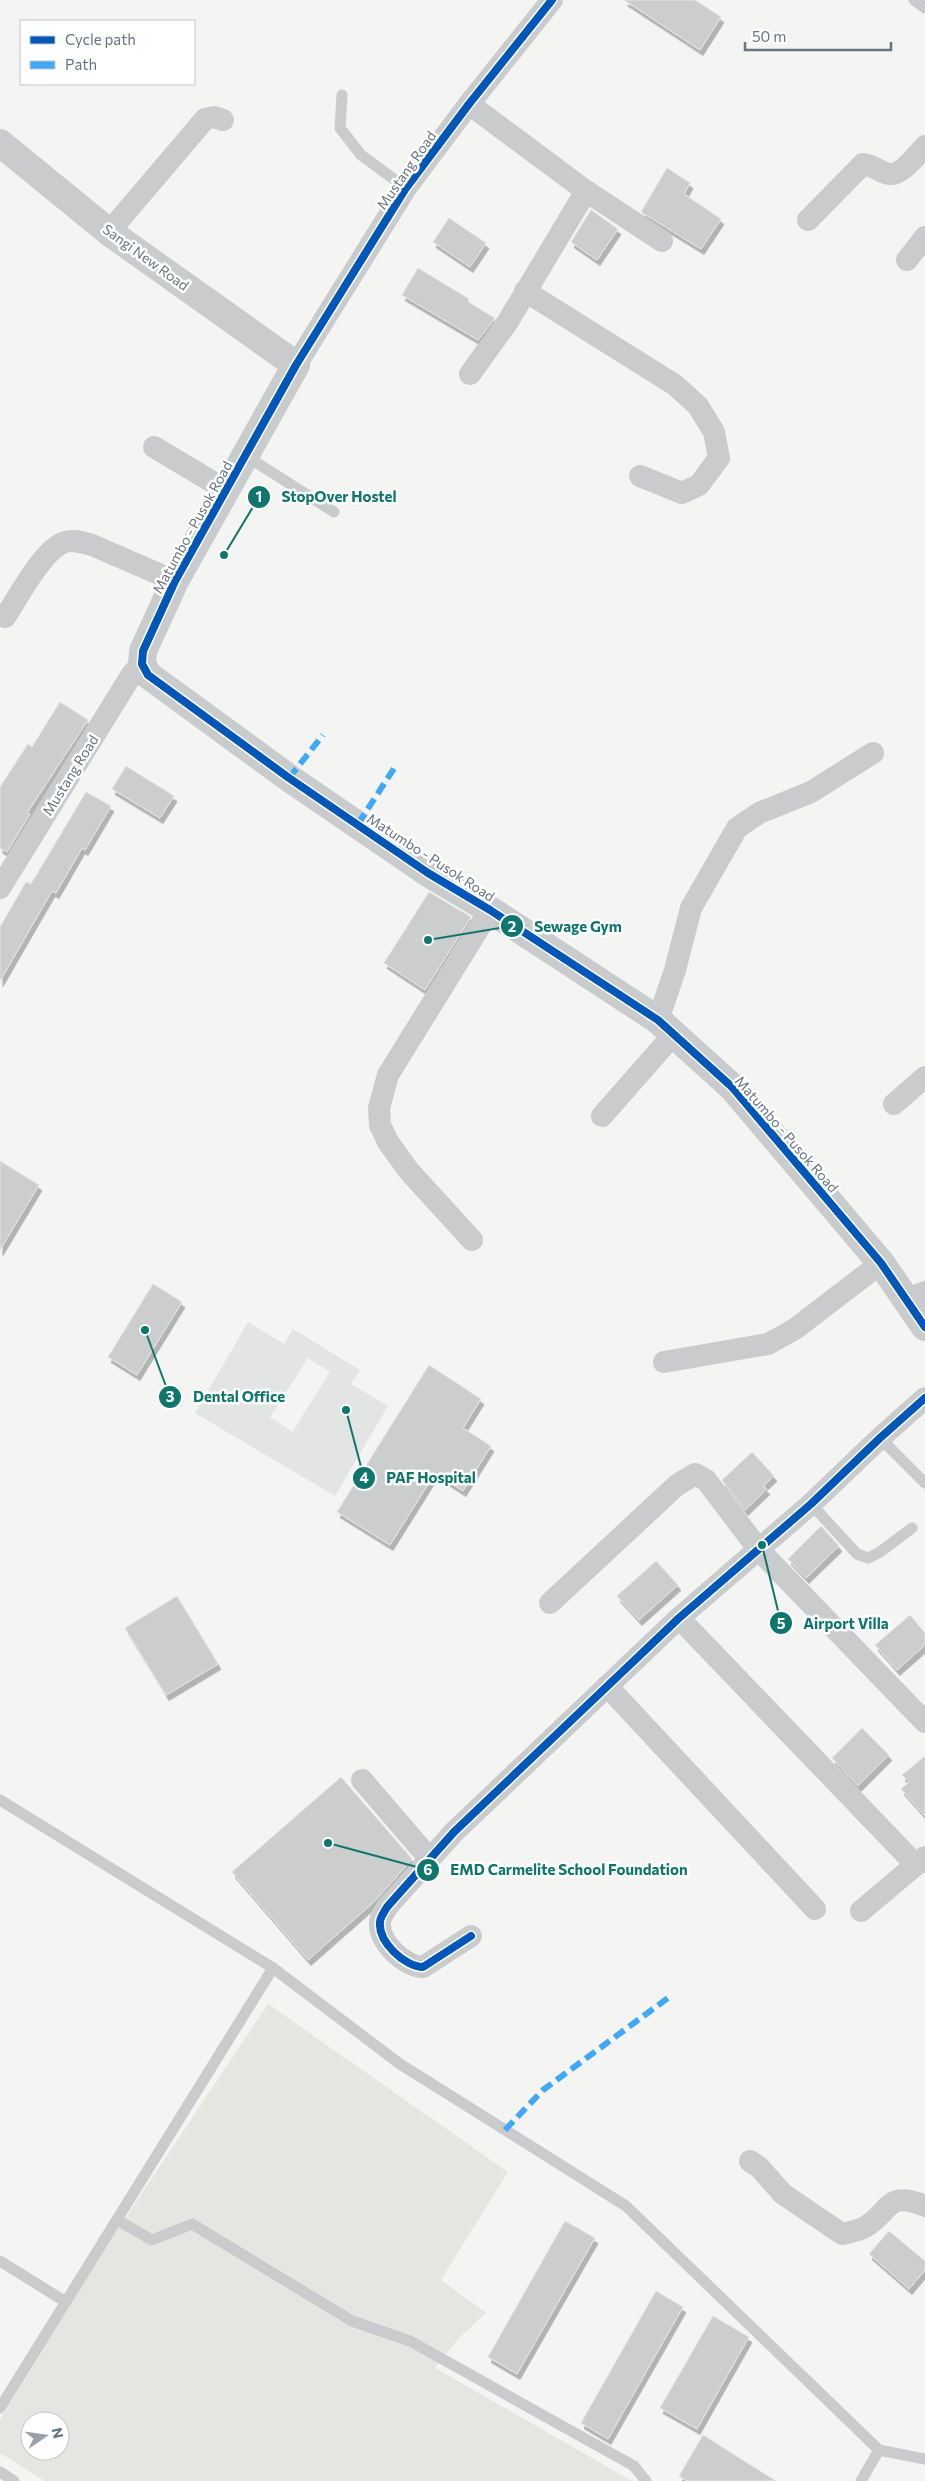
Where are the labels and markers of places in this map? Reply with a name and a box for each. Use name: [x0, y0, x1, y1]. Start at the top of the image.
callout: StopOver Hostel: [246, 482, 406, 512]
callout: Sewage Gym: [500, 911, 632, 941]
callout: Dental Office: [158, 1382, 295, 1412]
callout: PAF Hospital: [351, 1463, 486, 1493]
callout: Airport Villa: [768, 1608, 899, 1638]
callout: EMD Carmelite School Foundation: [416, 1855, 698, 1885]

